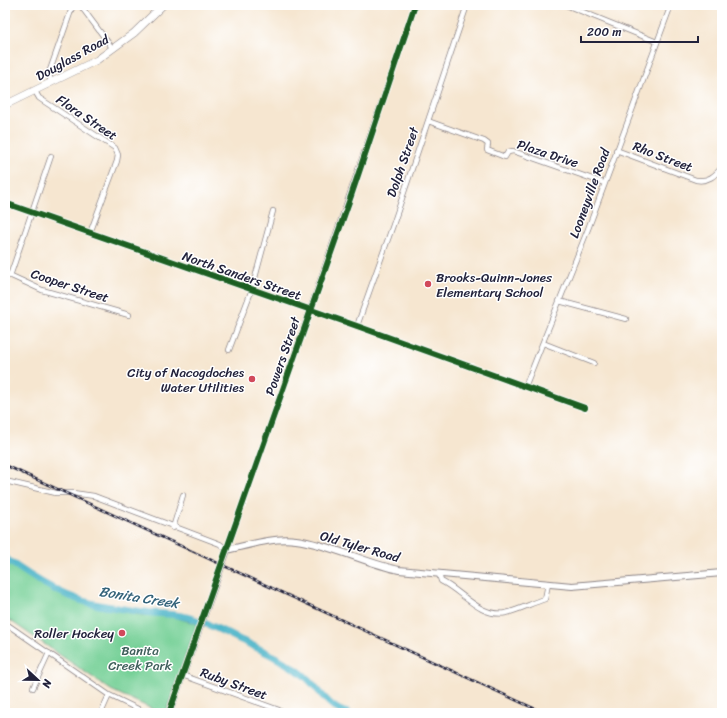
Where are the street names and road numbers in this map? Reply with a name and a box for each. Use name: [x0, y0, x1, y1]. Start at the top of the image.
street label: Douglass Road: [31, 27, 114, 87]
street label: Flora Street: [51, 88, 122, 147]
street label: Dolph Street: [380, 123, 425, 200]
street label: Plaza Drive: [514, 133, 582, 174]
street label: Rho Street: [630, 135, 696, 179]
street label: Looneyville Road: [563, 144, 617, 241]
street label: North Sanders Street: [179, 244, 305, 307]
street label: Cooper Street: [28, 262, 112, 309]
street label: Powers Street: [258, 313, 307, 399]
street label: Old Tyler Road: [317, 524, 404, 569]
street label: Ruby Street: [197, 661, 271, 706]

